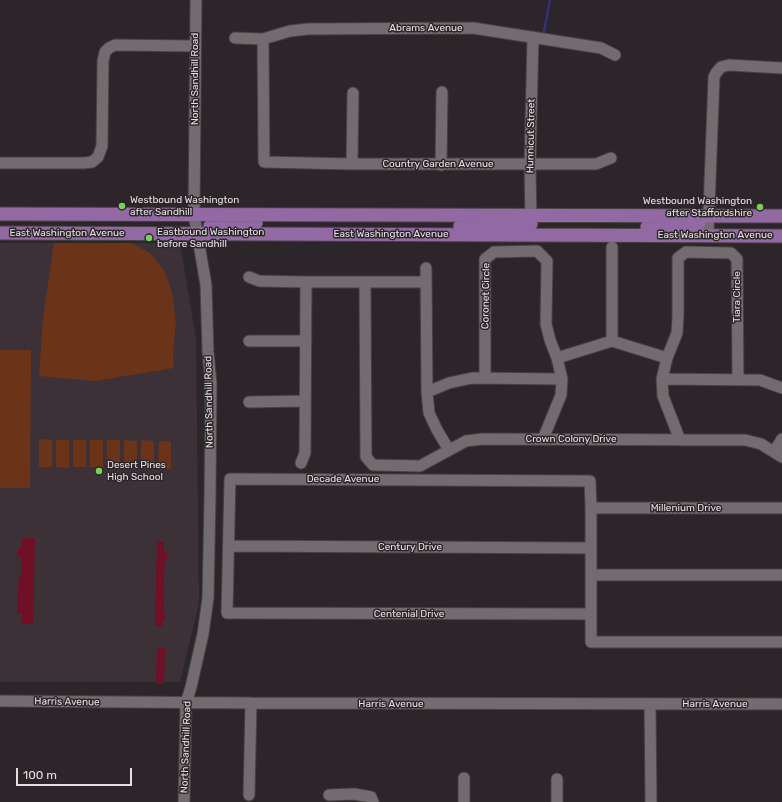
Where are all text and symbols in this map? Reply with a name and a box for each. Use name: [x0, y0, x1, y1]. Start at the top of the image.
street label: Abrams Avenue: [389, 22, 463, 34]
street label: North Sandhill Road: [189, 33, 201, 125]
street label: Hunnicut Street: [524, 99, 538, 173]
street label: Country Garden Avenue: [382, 158, 494, 170]
place label: Westbound Washington after Sandhill: [130, 194, 239, 218]
place label: Westbound Washington after Staffordshire: [643, 195, 752, 218]
marker: Westbound Washington after Sandhill: [117, 201, 127, 211]
marker: Westbound Washington after Staffordshire: [755, 202, 765, 212]
place label: Eastbound Washington before Sandhill: [157, 226, 264, 250]
street label: East Washington Avenue: [9, 227, 125, 239]
street label: East Washington Avenue: [333, 228, 449, 240]
street label: East Washington Avenue: [657, 229, 773, 241]
marker: Eastbound Washington before Sandhill: [144, 233, 154, 243]
street label: Coronet Circle: [479, 263, 493, 329]
street label: Tiara Circle: [731, 271, 743, 323]
street label: North Sandhill Road: [202, 356, 216, 448]
street label: Crown Colony Drive: [526, 433, 616, 445]
place label: Desert Pines High School: [107, 459, 166, 482]
marker: Desert Pines High School: [94, 466, 104, 476]
street label: Decade Avenue: [307, 473, 379, 485]
street label: Millenium Drive: [651, 502, 721, 514]
street label: Century Drive: [378, 541, 442, 553]
street label: Centenial Drive: [374, 608, 444, 620]
street label: Harris Avenue: [34, 695, 100, 709]
street label: Harris Avenue: [358, 698, 424, 710]
street label: Harris Avenue: [682, 698, 748, 710]
street label: North Sandhill Road: [178, 701, 194, 793]
scale bar: [18, 760, 134, 786]
text: 100 m: [23, 768, 57, 782]

